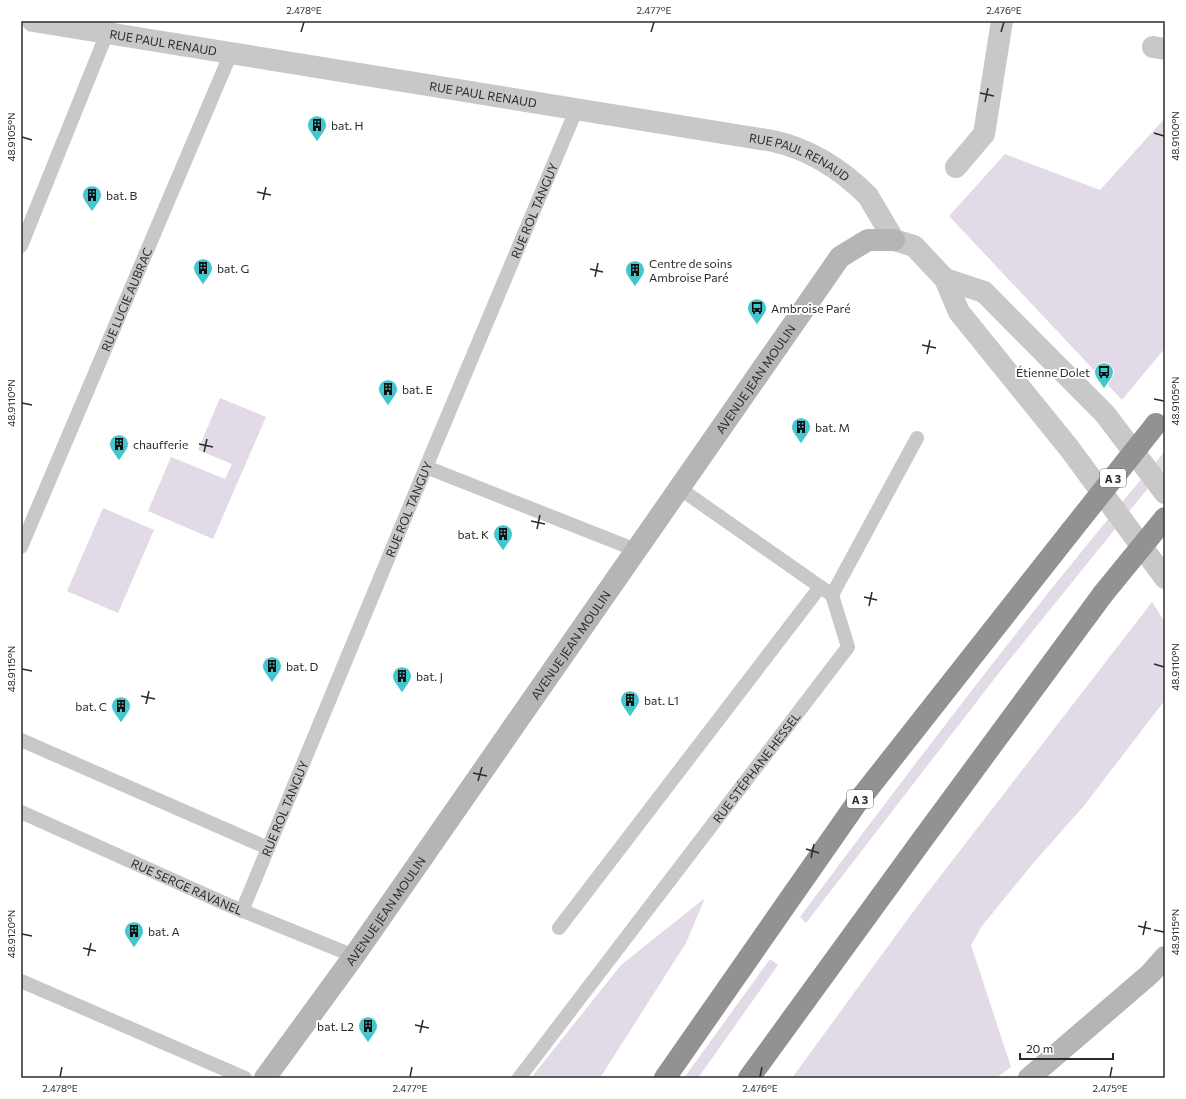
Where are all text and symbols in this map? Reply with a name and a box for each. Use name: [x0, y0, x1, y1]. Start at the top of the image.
text: 2.478°E: [286, 4, 322, 16]
text: 2.477°E: [637, 4, 671, 16]
text: 2.476°E: [986, 4, 1022, 16]
street label: RUE PAUL RENAUD: [109, 27, 218, 58]
street label: RUE PAUL RENAUD: [428, 78, 538, 110]
text: 48.9100°N: [1169, 111, 1181, 161]
text: 48.9105°N: [5, 113, 17, 161]
building icon: bat. H: [306, 114, 328, 142]
place label: bat. H: [331, 118, 363, 132]
street label: RUE PAUL RENAUD: [748, 130, 853, 184]
street label: RUE ROL TANGUY: [508, 160, 560, 260]
building icon: bat. B: [81, 184, 103, 212]
place label: bat. B: [106, 188, 137, 202]
street label: RUE LUCIE AUBRAC: [98, 246, 154, 353]
place label: Centre de soins Ambroise Paré: [649, 256, 732, 284]
building icon: bat. G: [192, 257, 214, 285]
building icon: Centre de soins Ambroise Paré: [624, 259, 646, 287]
place label: bat. G: [217, 261, 249, 275]
bus stop icon: Ambroise Paré: [746, 297, 768, 325]
place label: Ambroise Paré: [771, 301, 851, 315]
street label: AVENUE JEAN MOULIN: [713, 322, 798, 436]
bus stop icon: Étienne Dolet: [1093, 361, 1115, 389]
place label: Étienne Dolet: [1016, 365, 1090, 379]
text: 48.9105°N: [1169, 377, 1181, 425]
building icon: bat. E: [377, 378, 399, 406]
text: 48.9110°N: [5, 379, 17, 427]
place label: bat. E: [402, 382, 433, 396]
building icon: bat. M: [790, 416, 812, 444]
place label: bat. M: [815, 420, 850, 434]
building icon: chaufferie: [108, 433, 130, 461]
place label: chaufferie: [133, 437, 188, 451]
street label: RUE ROL TANGUY: [382, 459, 435, 559]
road number: A 3: [1100, 469, 1126, 487]
building icon: bat. K: [492, 523, 514, 551]
place label: bat. K: [458, 527, 489, 541]
street label: AVENUE JEAN MOULIN: [528, 588, 613, 702]
text: 48.9110°N: [1169, 643, 1181, 691]
text: 48.9115°N: [5, 646, 17, 692]
building icon: bat. D: [261, 655, 283, 683]
place label: bat. D: [286, 659, 318, 673]
building icon: bat. J: [391, 665, 413, 693]
place label: bat. J: [416, 669, 443, 684]
building icon: bat. L1: [619, 689, 641, 717]
place label: bat. L1: [644, 693, 679, 707]
building icon: bat. C: [110, 695, 132, 723]
place label: bat. C: [75, 699, 107, 713]
street label: RUE STÉPHANE HESSEL: [710, 709, 803, 825]
street label: RUE ROL TANGUY: [258, 758, 311, 858]
road number: A 3: [847, 790, 873, 808]
street label: AVENUE JEAN MOULIN: [343, 854, 428, 968]
street label: RUE SERGE RAVANEL: [129, 855, 245, 917]
text: 48.9115°N: [1169, 909, 1181, 955]
text: 48.9120°N: [5, 910, 17, 958]
building icon: bat. A: [123, 920, 145, 948]
place label: bat. A: [148, 924, 180, 938]
building icon: bat. L2: [357, 1015, 379, 1043]
place label: bat. L2: [317, 1019, 354, 1033]
scale bar: [1020, 1035, 1113, 1061]
text: 20 m: [1026, 1041, 1053, 1055]
text: 2.478°E: [42, 1082, 78, 1094]
text: 2.477°E: [393, 1082, 427, 1094]
text: 2.476°E: [742, 1082, 778, 1094]
text: 2.475°E: [1092, 1082, 1128, 1094]

